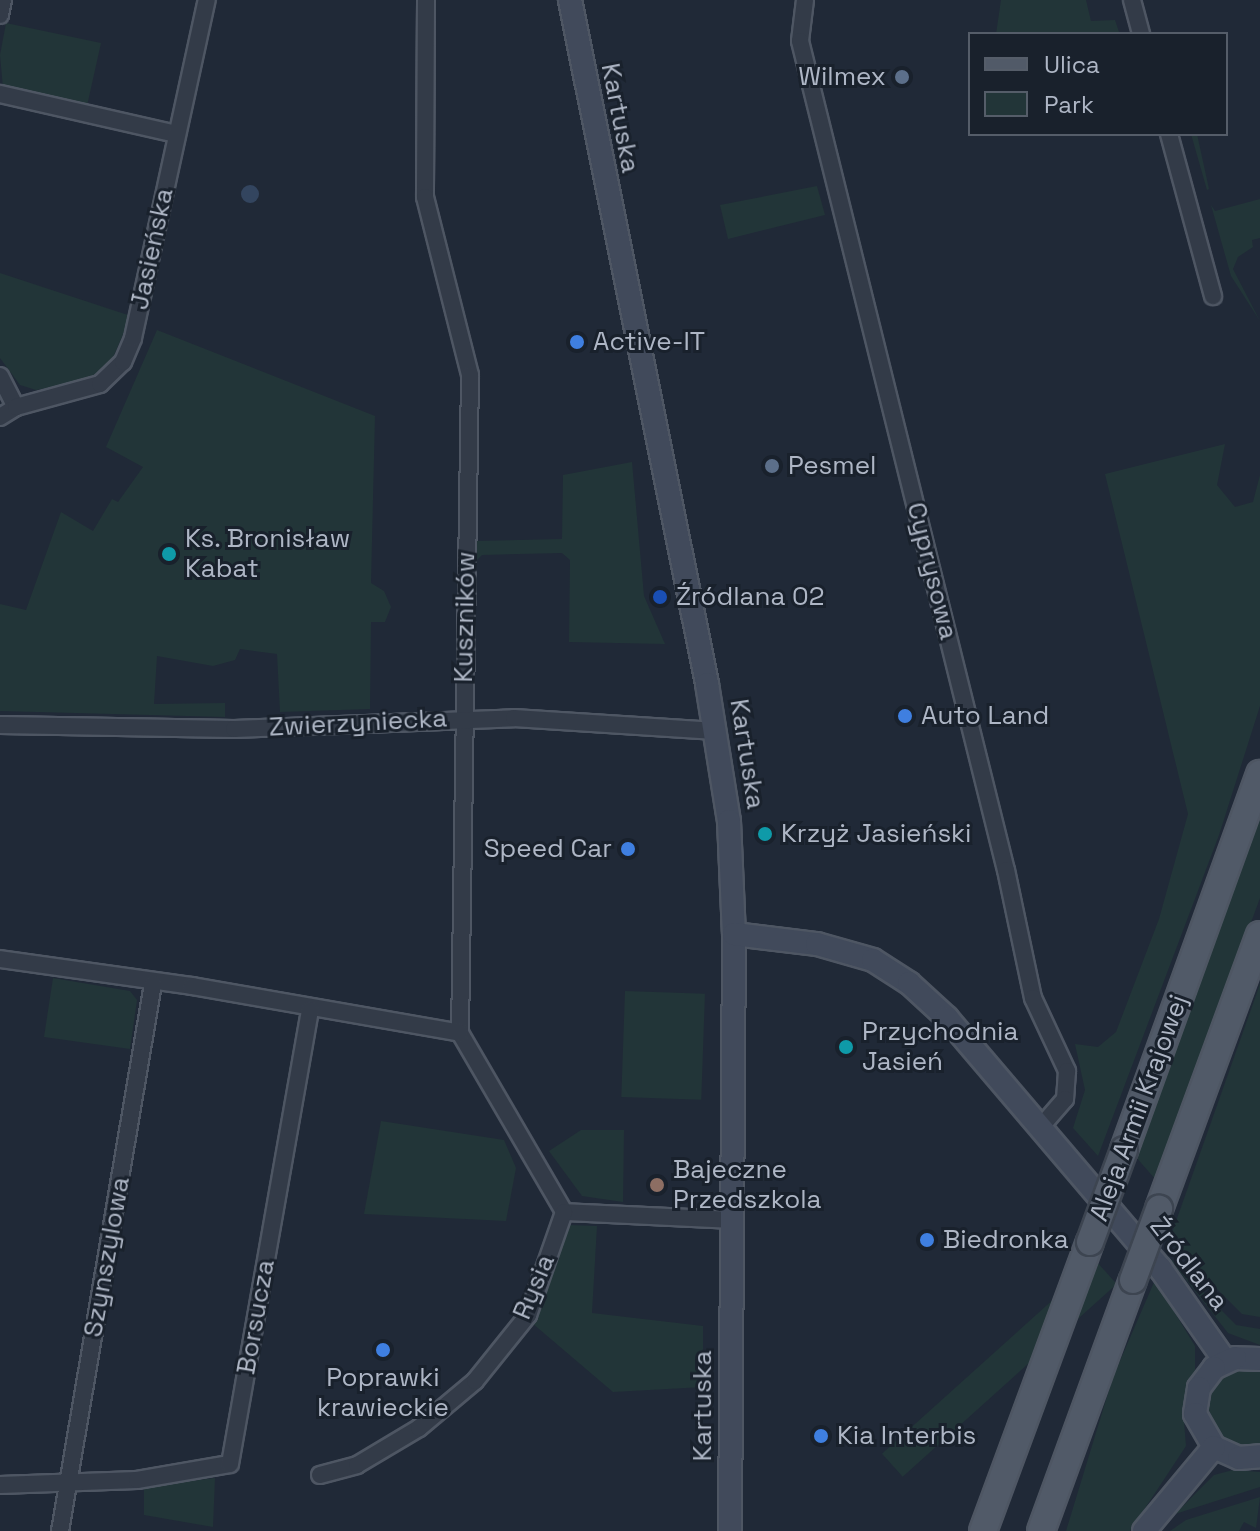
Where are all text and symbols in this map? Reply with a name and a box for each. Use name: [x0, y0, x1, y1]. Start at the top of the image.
legend: [968, 32, 1228, 136]
text: Ulica: [1044, 49, 1100, 80]
street label: Kartuska: [594, 61, 646, 175]
place label: Wilmex: [798, 61, 886, 93]
marker: Wilmex: [893, 68, 911, 86]
text: Park: [1044, 89, 1094, 120]
street label: Jasieńska: [124, 185, 180, 313]
place label: Active-IT: [593, 326, 705, 358]
marker: Active-IT: [568, 333, 586, 351]
place label: Pesmel: [788, 450, 876, 482]
marker: Pesmel: [763, 457, 781, 475]
street label: Cyprysowa: [900, 499, 964, 643]
place label: Ks. Bronisław Kabat: [185, 523, 351, 584]
marker: Ks. Bronisław Kabat: [160, 545, 178, 563]
street label: Kuszników: [448, 551, 482, 683]
place label: Źródlana 02: [676, 581, 824, 613]
marker: Źródlana 02: [651, 588, 669, 606]
street label: Kartuska: [723, 697, 771, 811]
place label: Auto Land: [921, 700, 1049, 732]
street label: Zwierzyniecka: [268, 703, 448, 743]
marker: Auto Land: [896, 707, 914, 725]
place label: Krzyż Jasieński: [781, 818, 971, 850]
marker: Krzyż Jasieński: [756, 825, 774, 843]
place label: Speed Car: [484, 833, 612, 865]
marker: Speed Car: [619, 840, 637, 858]
street label: Aleja Armii Krajowej: [1083, 990, 1195, 1226]
place label: Przychodnia Jasień: [862, 1016, 1018, 1078]
marker: Przychodnia Jasień: [837, 1038, 855, 1056]
place label: Bajeczne Przedszkola: [673, 1154, 822, 1216]
street label: Szynszylowa: [78, 1174, 136, 1340]
marker: Bajeczne Przedszkola: [648, 1176, 666, 1194]
street label: Źródlana: [1143, 1211, 1235, 1317]
place label: Biedronka: [943, 1224, 1069, 1256]
marker: Biedronka: [918, 1231, 936, 1249]
street label: Rysia: [506, 1250, 562, 1324]
street label: Borsucza: [231, 1257, 281, 1377]
marker: Poprawki krawieckie: [374, 1341, 392, 1359]
street label: Kartuska: [687, 1351, 719, 1461]
place label: Poprawki krawieckie: [317, 1362, 449, 1424]
place label: Kia Interbis: [837, 1420, 976, 1452]
marker: Kia Interbis: [812, 1427, 830, 1445]

